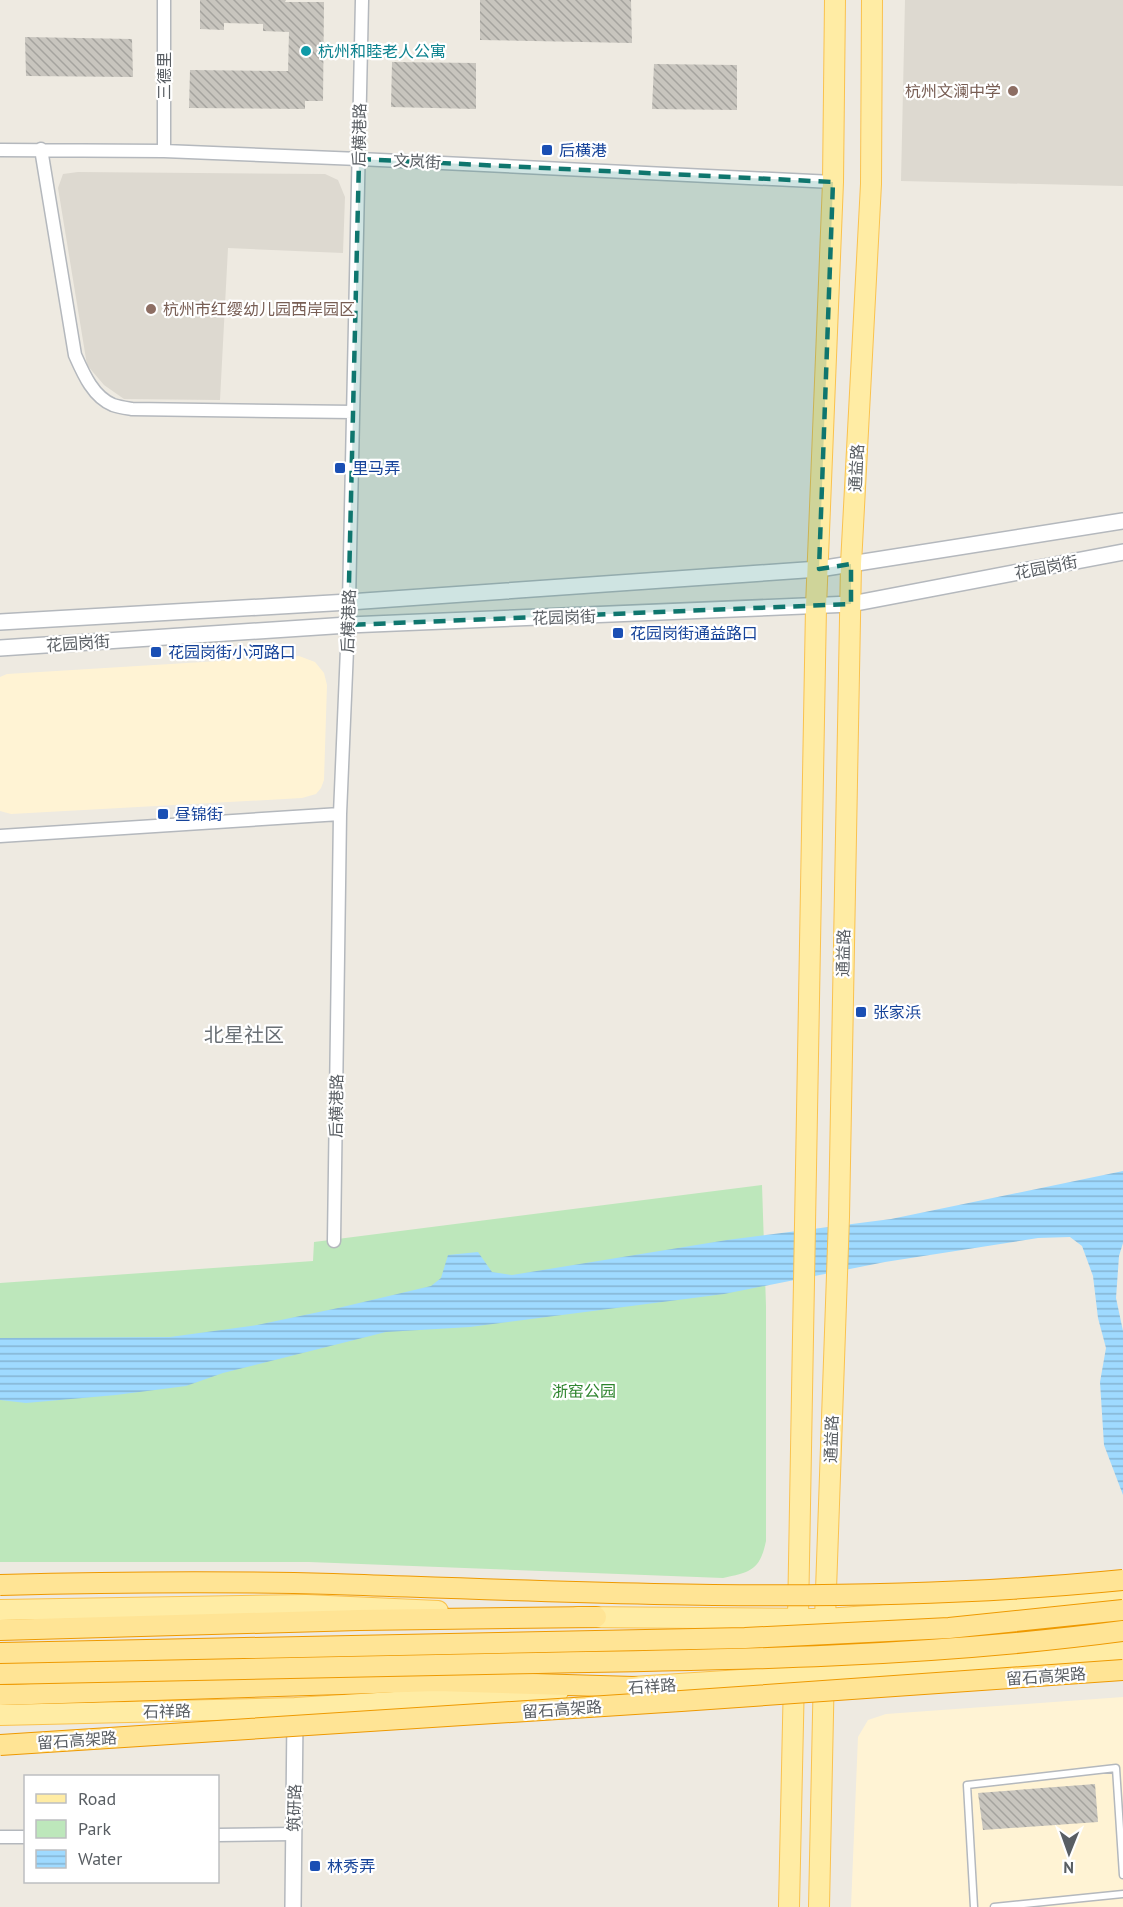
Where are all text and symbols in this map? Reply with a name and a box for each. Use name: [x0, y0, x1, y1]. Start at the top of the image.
place label: 杭州和睦老人公寓: [318, 41, 446, 61]
marker: 杭州和睦老人公寓: [299, 44, 313, 58]
street label: 三德里: [154, 52, 174, 100]
place label: 杭州文澜中学: [905, 81, 1001, 101]
marker: 杭州文澜中学: [1006, 84, 1020, 98]
street label: 后横港路: [348, 103, 370, 167]
place label: 后横港: [559, 140, 607, 160]
marker: 后横港: [540, 143, 554, 157]
street label: 文岚街: [393, 150, 441, 172]
place label: 杭州市红缨幼儿园西岸园区: [163, 299, 355, 319]
marker: 杭州市红缨幼儿园西岸园区: [144, 302, 158, 316]
street label: 通益路: [845, 444, 867, 492]
place label: 里马弄: [352, 458, 400, 478]
marker: 里马弄: [333, 461, 347, 475]
street label: 花园岗街: [1013, 551, 1079, 583]
street label: 后横港路: [337, 589, 359, 653]
street label: 花园岗街: [532, 606, 596, 628]
place label: 花园岗街通益路口: [630, 623, 758, 643]
marker: 花园岗街通益路口: [611, 626, 625, 640]
street label: 花园岗街: [45, 631, 111, 655]
place label: 花园岗街小河路口: [168, 642, 296, 662]
marker: 花园岗街小河路口: [149, 645, 163, 659]
place label: 昼锦街: [175, 804, 223, 824]
marker: 昼锦街: [156, 807, 170, 821]
street label: 通益路: [833, 929, 853, 977]
place label: 张家浜: [873, 1002, 921, 1022]
marker: 张家浜: [854, 1005, 868, 1019]
district label: 北星社区: [204, 1022, 284, 1048]
street label: 后横港路: [325, 1074, 347, 1138]
park label: 浙窑公园: [552, 1381, 616, 1401]
street label: 通益路: [820, 1415, 842, 1463]
street label: 留石高架路: [1005, 1663, 1087, 1689]
street label: 石祥路: [627, 1674, 677, 1698]
street label: 留石高架路: [521, 1696, 603, 1722]
street label: 石祥路: [143, 1701, 191, 1721]
street label: 留石高架路: [36, 1727, 118, 1753]
legend: [24, 1775, 219, 1883]
street label: 筑研路: [284, 1784, 304, 1832]
text: Road: [78, 1787, 116, 1810]
text: Park: [78, 1817, 111, 1840]
north arrow: [1039, 1823, 1099, 1883]
text: Water: [78, 1847, 122, 1870]
place label: 林秀弄: [327, 1856, 375, 1876]
text: N: [1063, 1858, 1074, 1878]
marker: 林秀弄: [308, 1859, 322, 1873]

